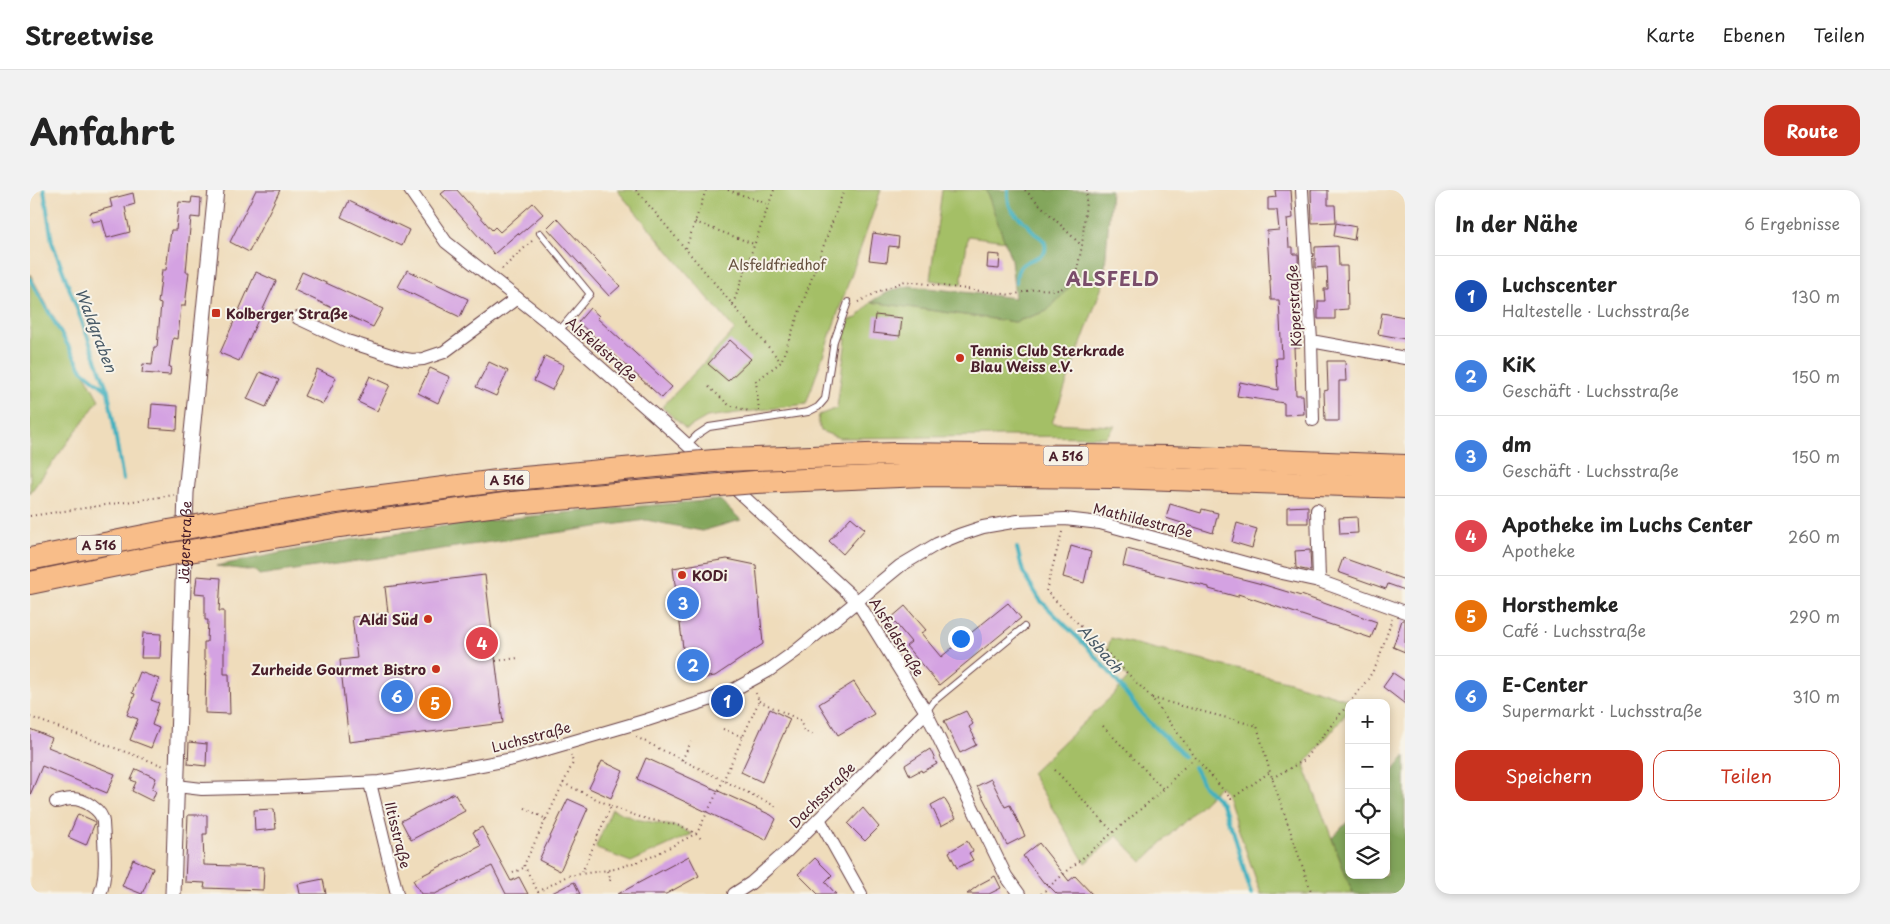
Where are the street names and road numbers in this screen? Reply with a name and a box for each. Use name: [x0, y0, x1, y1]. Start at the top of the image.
street label: Köperstraße: [1281, 264, 1307, 348]
street label: Alsfeldstraße: [561, 312, 643, 386]
road number: A 516: [1044, 446, 1088, 466]
road number: A 516: [484, 470, 530, 490]
street label: Mathildestraße: [1091, 497, 1195, 543]
street label: Jägerstraße: [173, 500, 196, 584]
road number: A 516: [76, 536, 122, 554]
street label: Alsfeldstraße: [864, 593, 930, 681]
street label: Luchsstraße: [489, 716, 573, 758]
street label: Dachsstraße: [784, 757, 860, 833]
street label: Iltisstraße: [380, 799, 416, 871]

